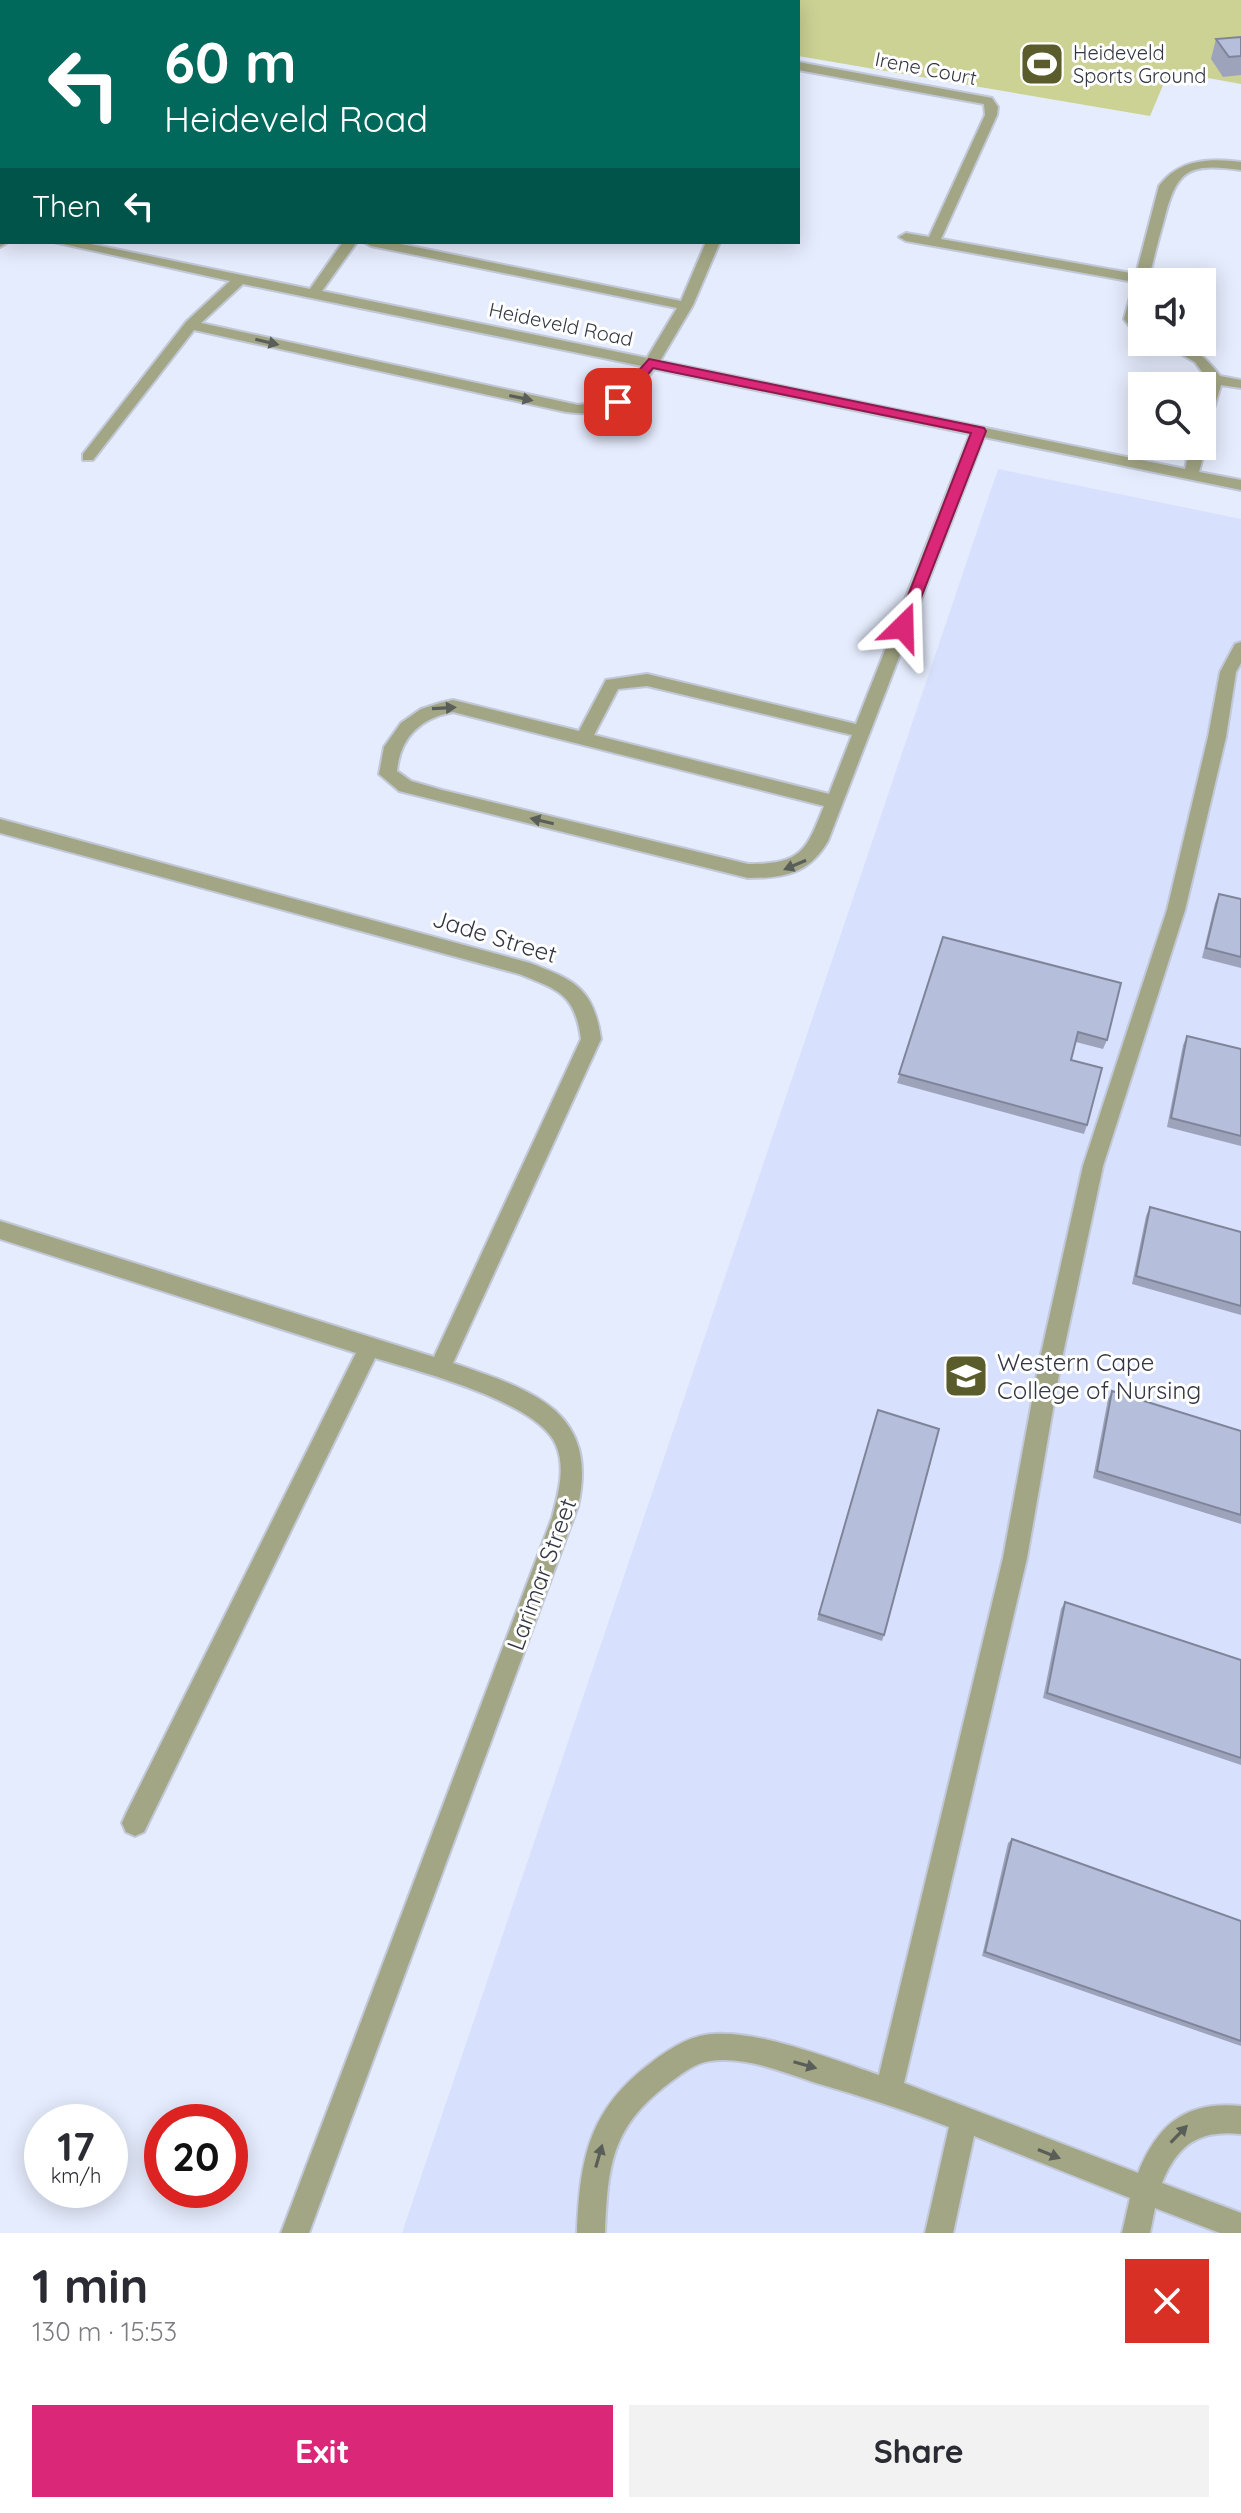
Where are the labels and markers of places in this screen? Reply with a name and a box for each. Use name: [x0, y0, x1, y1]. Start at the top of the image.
sports icon: Heideveld Sports Ground: [1018, 40, 1066, 88]
place label: Heideveld Sports Ground: [1073, 40, 1206, 88]
pin: [584, 368, 652, 436]
place label: Western Cape College of Nursing: [997, 1347, 1201, 1405]
school or university icon: Western Cape College of Nursing: [942, 1352, 990, 1400]

